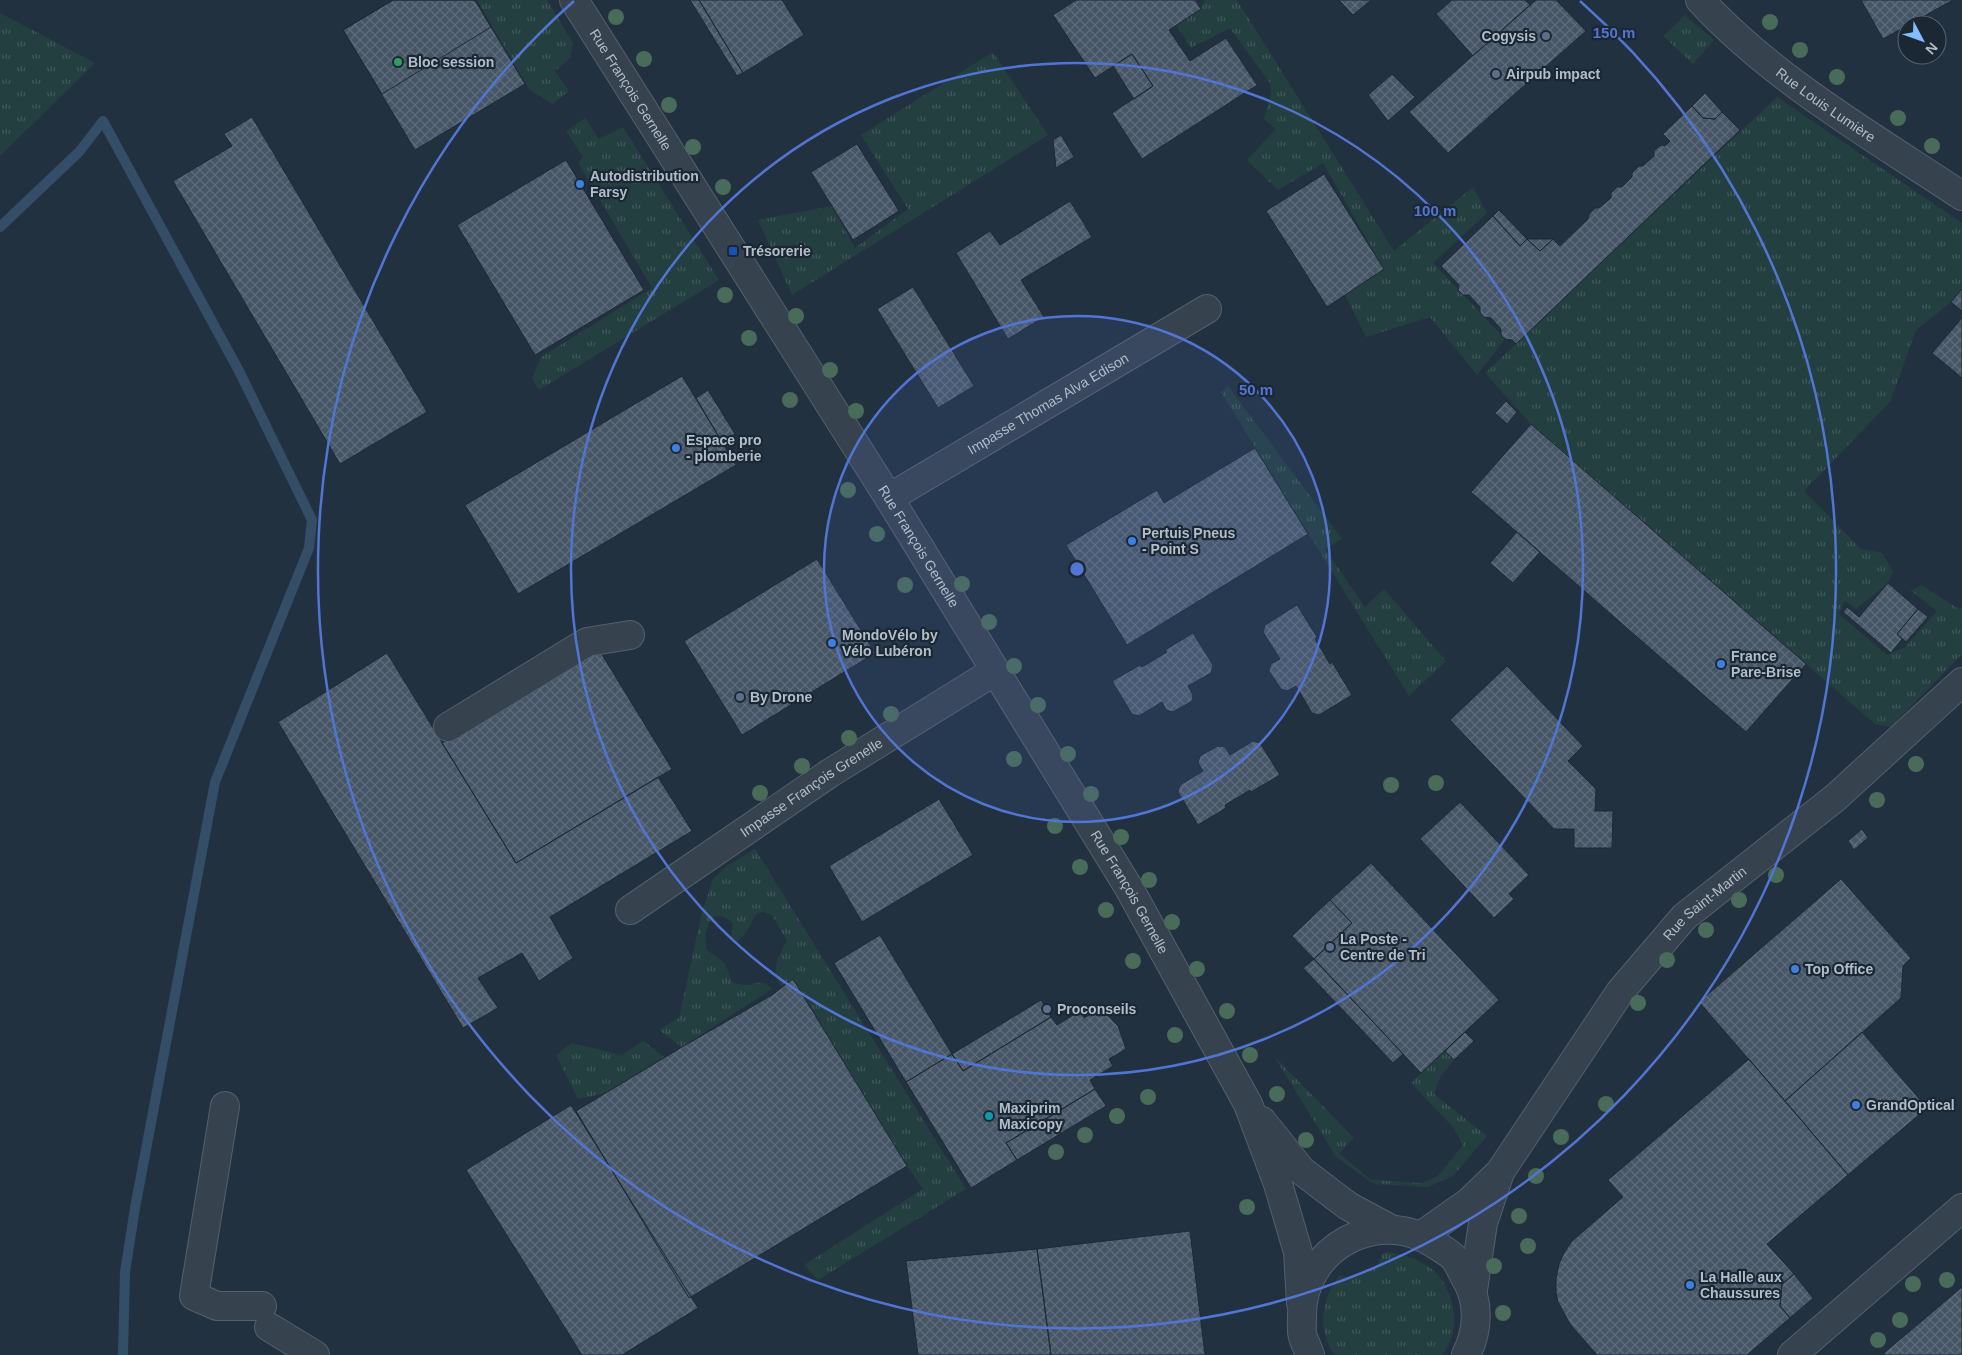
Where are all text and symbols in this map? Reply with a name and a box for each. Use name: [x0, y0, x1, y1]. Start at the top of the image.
north arrow: [1897, 15, 1947, 65]
text: 150 m: [1593, 24, 1635, 41]
street label: Rue François Gernelle: [586, 26, 675, 153]
place label: Cogysis: [1482, 28, 1536, 44]
marker: Cogysis: [1540, 30, 1552, 42]
text: N: [1922, 39, 1941, 58]
place label: Bloc session: [408, 54, 494, 70]
marker: Bloc session: [392, 56, 404, 68]
street label: Rue Louis Lumière: [1773, 64, 1878, 145]
place label: Airpub impact: [1506, 66, 1600, 82]
marker: Airpub impact: [1490, 68, 1502, 80]
place label: Autodistribution Farsy: [590, 168, 699, 200]
marker: Autodistribution Farsy: [574, 178, 586, 190]
text: 100 m: [1414, 202, 1456, 219]
place label: Trésorerie: [743, 243, 811, 259]
marker: Trésorerie: [727, 245, 739, 257]
street label: Impasse Thomas Alva Edison: [965, 350, 1131, 457]
text: 50 m: [1239, 381, 1273, 398]
place label: Espace pro - plomberie: [686, 432, 762, 464]
marker: Espace pro - plomberie: [670, 442, 682, 454]
street label: Rue François Gernelle: [875, 482, 962, 610]
place label: Pertuis Pneus - Point S: [1142, 525, 1236, 557]
marker: Pertuis Pneus - Point S: [1126, 535, 1138, 547]
centre of rings: [1068, 560, 1086, 578]
place label: MondoVélo by Vélo Lubéron: [842, 627, 938, 659]
marker: MondoVélo by Vélo Lubéron: [826, 637, 838, 649]
place label: France Pare-Brise: [1731, 648, 1801, 680]
marker: France Pare-Brise: [1715, 658, 1727, 670]
place label: By Drone: [750, 689, 812, 705]
marker: By Drone: [734, 691, 746, 703]
street label: Impasse François Grenelle: [737, 734, 886, 840]
street label: Rue François Gernelle: [1087, 827, 1172, 957]
street label: Rue Saint-Martin: [1660, 863, 1750, 944]
place label: La Poste - Centre de Tri: [1340, 931, 1426, 963]
marker: La Poste - Centre de Tri: [1324, 941, 1336, 953]
place label: Top Office: [1805, 961, 1873, 977]
marker: Top Office: [1789, 963, 1801, 975]
place label: Proconseils: [1057, 1001, 1137, 1017]
marker: Proconseils: [1041, 1003, 1053, 1015]
place label: GrandOptical: [1866, 1097, 1955, 1113]
marker: GrandOptical: [1850, 1099, 1862, 1111]
place label: Maxiprim Maxicopy: [999, 1100, 1063, 1132]
marker: Maxiprim Maxicopy: [983, 1110, 995, 1122]
place label: La Halle aux Chaussures: [1700, 1269, 1782, 1301]
marker: La Halle aux Chaussures: [1684, 1279, 1696, 1291]

